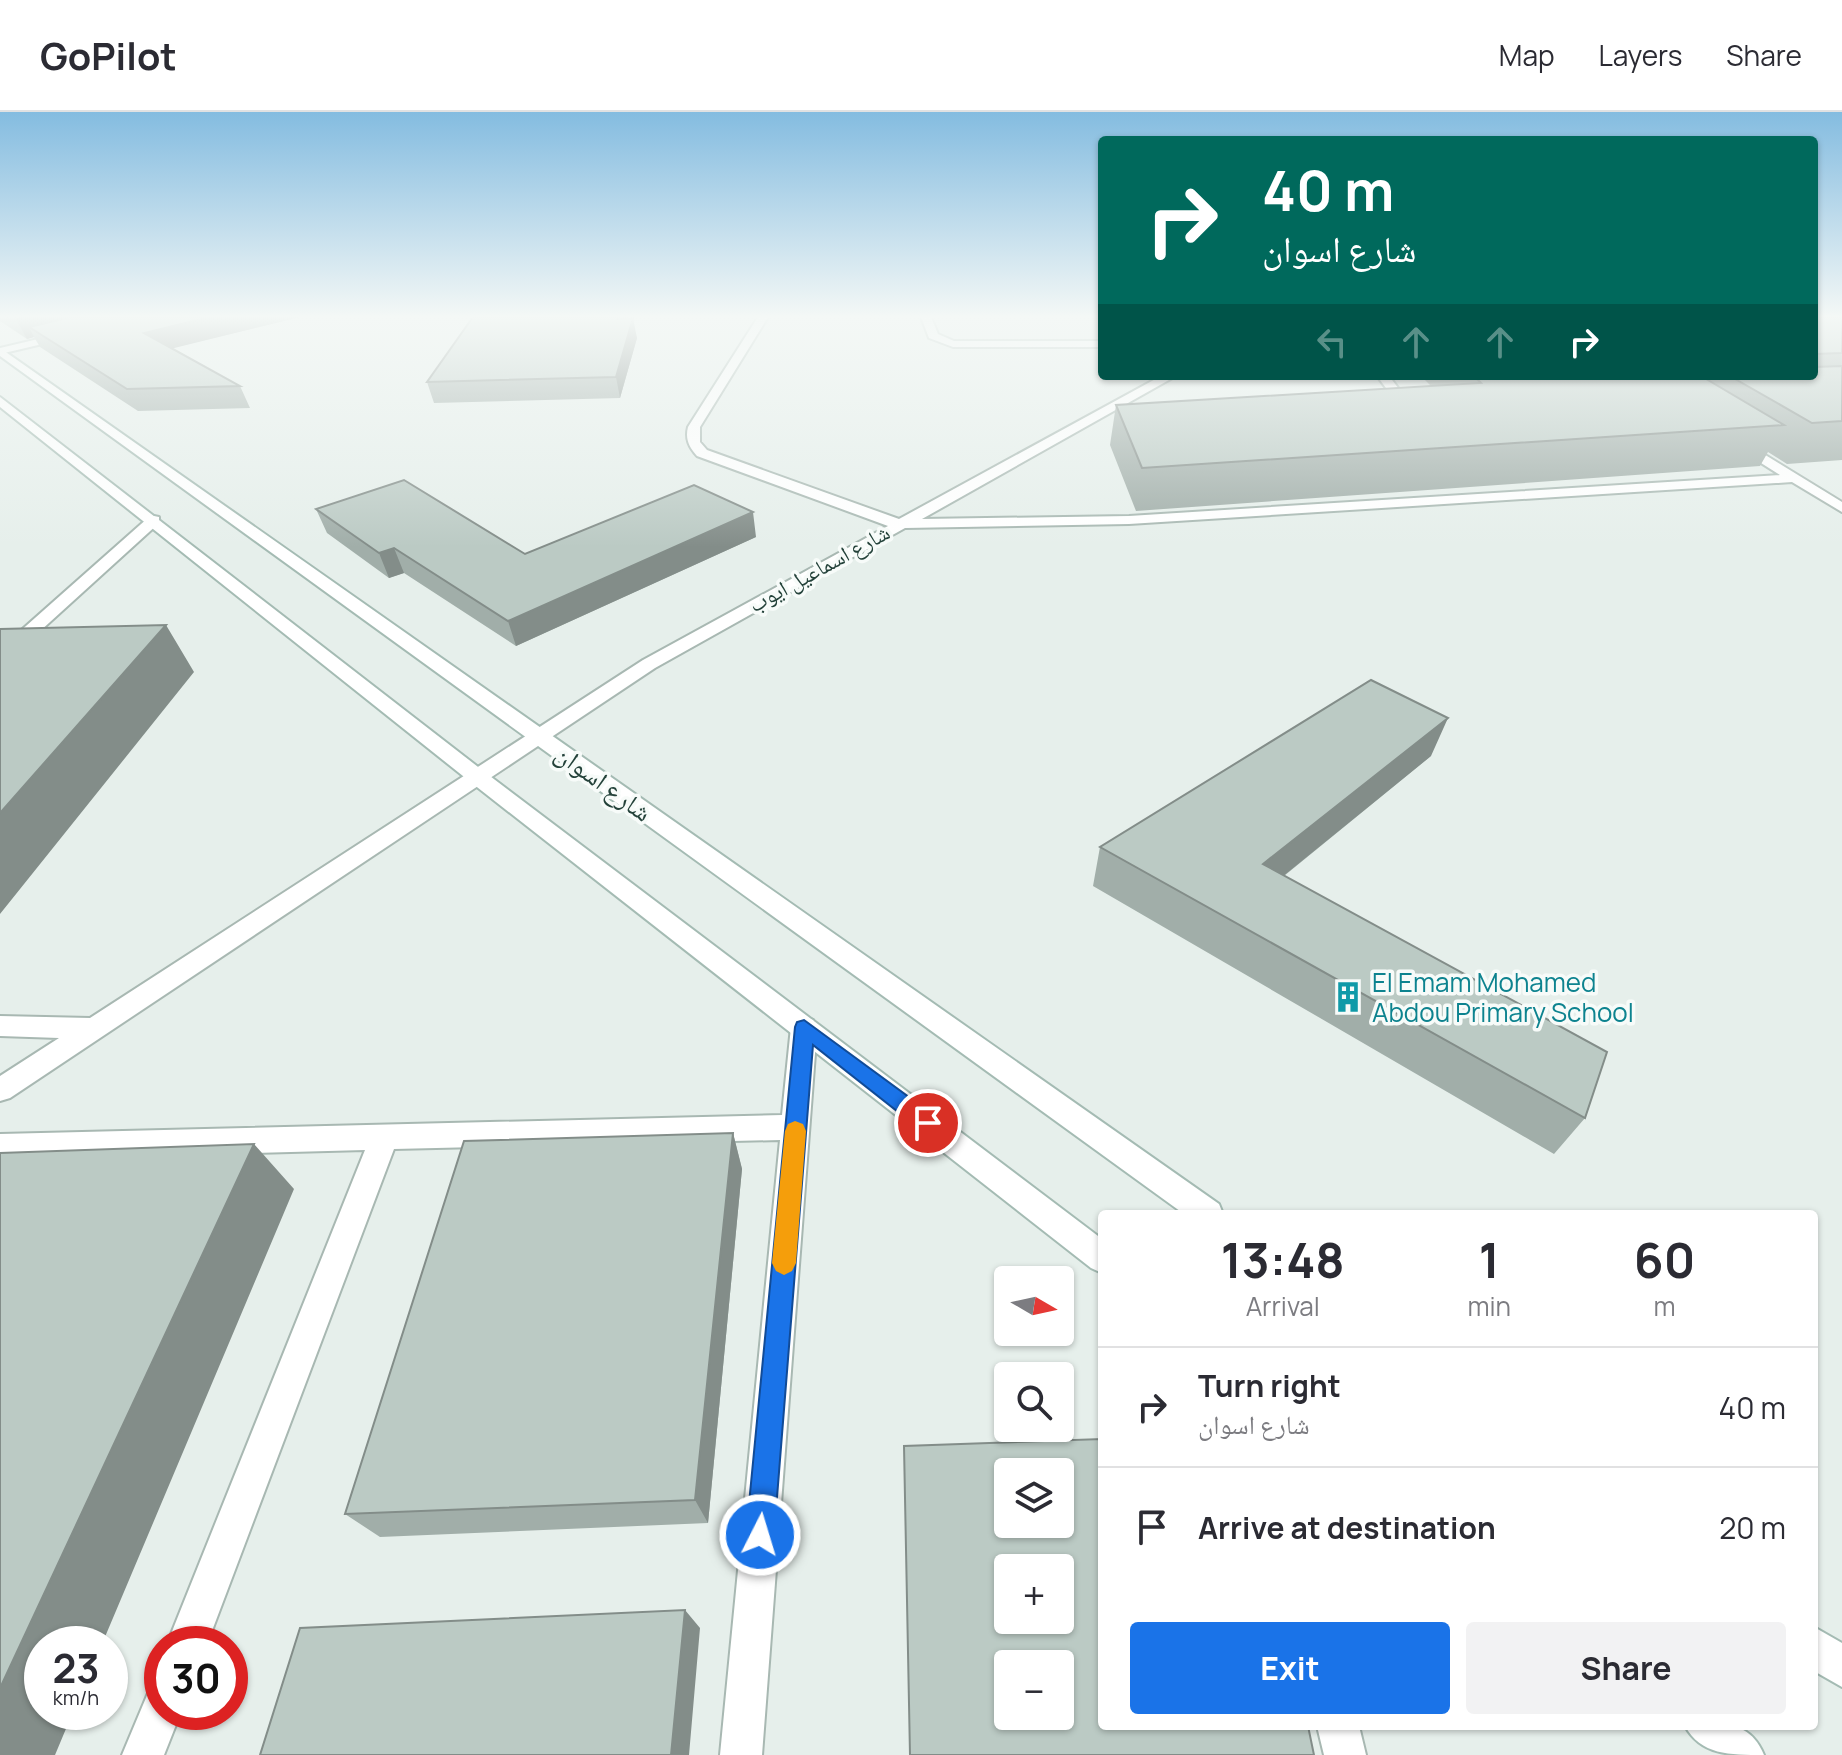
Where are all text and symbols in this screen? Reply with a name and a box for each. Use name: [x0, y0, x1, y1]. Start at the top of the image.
text: GoPilot: [40, 29, 177, 81]
text: Map: [1499, 36, 1555, 74]
text: Layers: [1599, 36, 1682, 74]
text: Share: [1726, 36, 1802, 74]
text: 40 m: [1262, 151, 1394, 228]
icon: right: [1130, 168, 1234, 272]
text: شارع اسوان: [1262, 224, 1416, 273]
icon: left: [1310, 320, 1354, 364]
icon: ahead: [1394, 320, 1438, 364]
icon: ahead: [1478, 320, 1522, 364]
icon: right: [1562, 320, 1606, 364]
street label: شارع اسماعيل ايوب: [743, 517, 895, 619]
street label: شارع اسوان: [548, 735, 660, 829]
place label: El Emam Mohamed Abdou Primary School: [1372, 964, 1634, 1030]
building icon: El Emam Mohamed Abdou Primary School: [1331, 980, 1365, 1014]
pin: [894, 1089, 962, 1157]
icon: arrive: [906, 1101, 950, 1145]
text: 13:48: [1221, 1227, 1345, 1292]
text: 1: [1479, 1227, 1500, 1292]
text: 60: [1634, 1227, 1695, 1292]
north arrow: [994, 1266, 1074, 1346]
map controls: [994, 1266, 1074, 1730]
text: Arrival: [1246, 1288, 1320, 1324]
text: min: [1467, 1288, 1511, 1324]
text: m: [1653, 1288, 1676, 1324]
button: search: [994, 1362, 1074, 1442]
text: Turn right: [1198, 1365, 1341, 1406]
icon: right: [1130, 1385, 1174, 1429]
text: 40 m: [1719, 1387, 1786, 1428]
text: شارع اسوان: [1198, 1406, 1310, 1442]
button: layers: [994, 1458, 1074, 1538]
position arrow: [718, 1493, 802, 1577]
icon: arrive: [1130, 1505, 1174, 1549]
text: Arrive at destination: [1198, 1507, 1496, 1548]
text: 20 m: [1719, 1507, 1786, 1548]
button: +: [994, 1554, 1074, 1634]
button: Exit: [1130, 1622, 1450, 1714]
button: Share: [1466, 1622, 1786, 1714]
speed limit sign: 30: [144, 1626, 248, 1730]
text: 23: [52, 1640, 100, 1695]
button: −: [994, 1650, 1074, 1730]
text: km/h: [53, 1684, 99, 1711]

